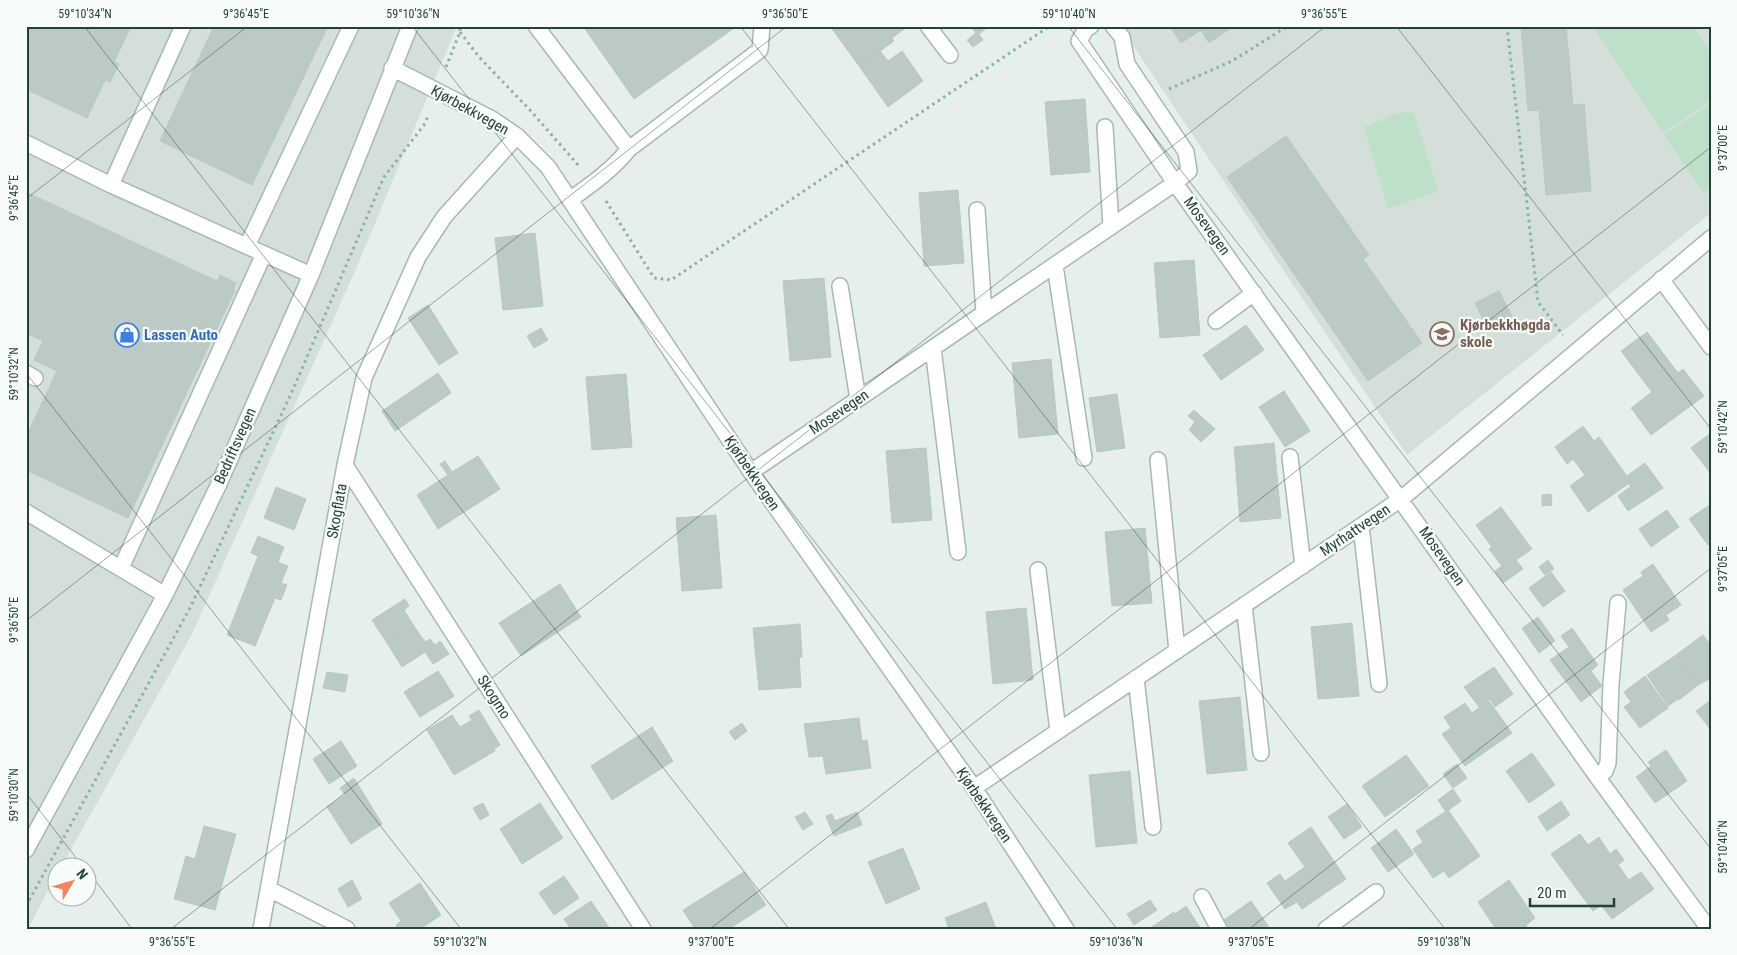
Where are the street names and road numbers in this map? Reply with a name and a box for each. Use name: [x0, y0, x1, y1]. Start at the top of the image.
street label: Kjørbekkvegen: [428, 81, 512, 139]
street label: Mosevegen: [1180, 193, 1234, 259]
street label: Mosevegen: [806, 386, 872, 438]
street label: Bedriftsvegen: [210, 405, 260, 487]
street label: Kjørbekkvegen: [720, 432, 784, 514]
street label: Skogflata: [323, 482, 351, 540]
street label: Myrhattvegen: [1317, 500, 1393, 560]
street label: Mosevegen: [1415, 523, 1469, 589]
street label: Skogmo: [473, 672, 515, 722]
street label: Kjørbekkvegen: [952, 764, 1016, 846]

